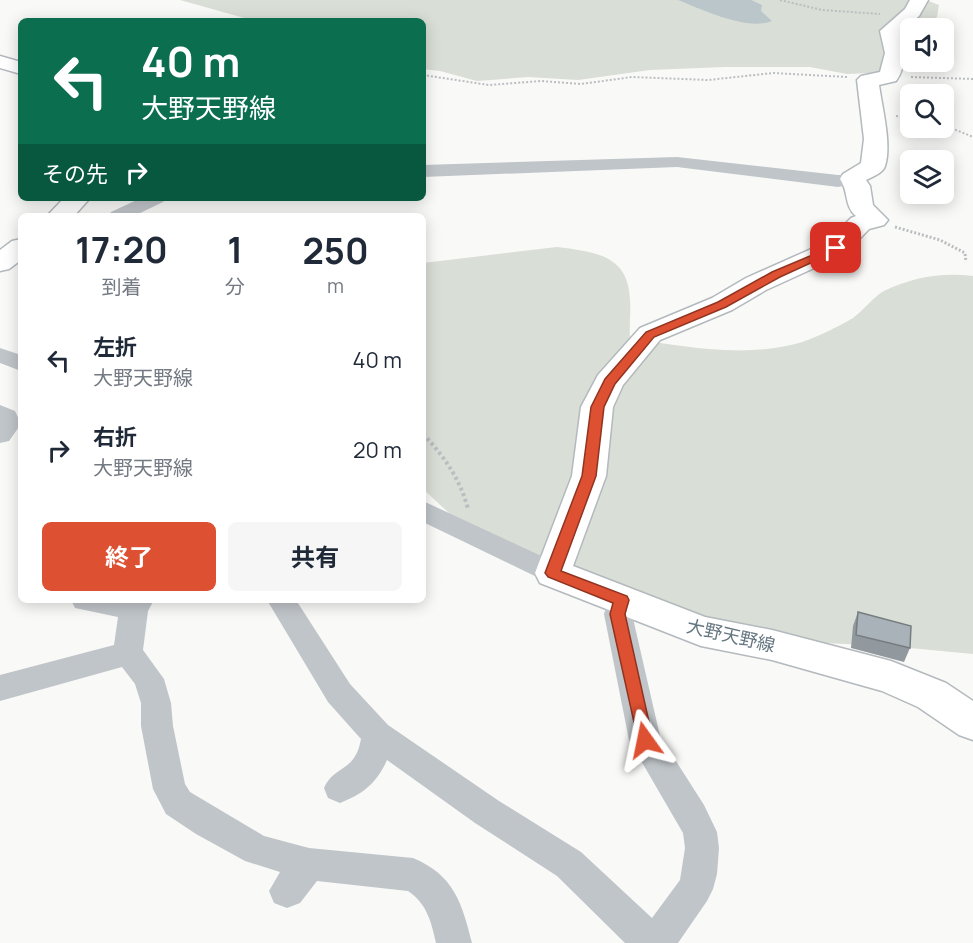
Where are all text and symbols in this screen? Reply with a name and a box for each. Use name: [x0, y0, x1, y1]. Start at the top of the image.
map controls: [900, 18, 954, 204]
button: sound: [900, 18, 954, 72]
text: 40 m: [141, 32, 240, 90]
icon: left: [42, 42, 120, 120]
button: search: [900, 84, 954, 138]
text: 大野天野線: [141, 89, 276, 126]
button: layers: [900, 150, 954, 204]
icon: right: [120, 156, 153, 189]
text: その先: [42, 159, 108, 189]
pin: [810, 222, 861, 273]
text: 17:20: [75, 225, 168, 274]
text: 1: [227, 225, 243, 274]
text: 250: [302, 226, 369, 275]
icon: arrive: [819, 231, 852, 264]
text: m: [327, 272, 344, 299]
text: 到着: [102, 273, 142, 300]
text: 分: [225, 273, 245, 300]
text: 左折: [93, 332, 137, 362]
icon: left: [42, 344, 75, 377]
text: 40 m: [353, 345, 402, 375]
text: 大野天野線: [93, 364, 193, 391]
text: 右折: [93, 422, 137, 452]
icon: right: [42, 434, 75, 467]
text: 20 m: [353, 435, 402, 465]
text: 大野天野線: [93, 454, 193, 481]
button: 終了: [42, 522, 216, 591]
button: 共有: [228, 522, 402, 591]
street label: 大野天野線: [684, 613, 778, 657]
position arrow: [613, 708, 677, 772]

